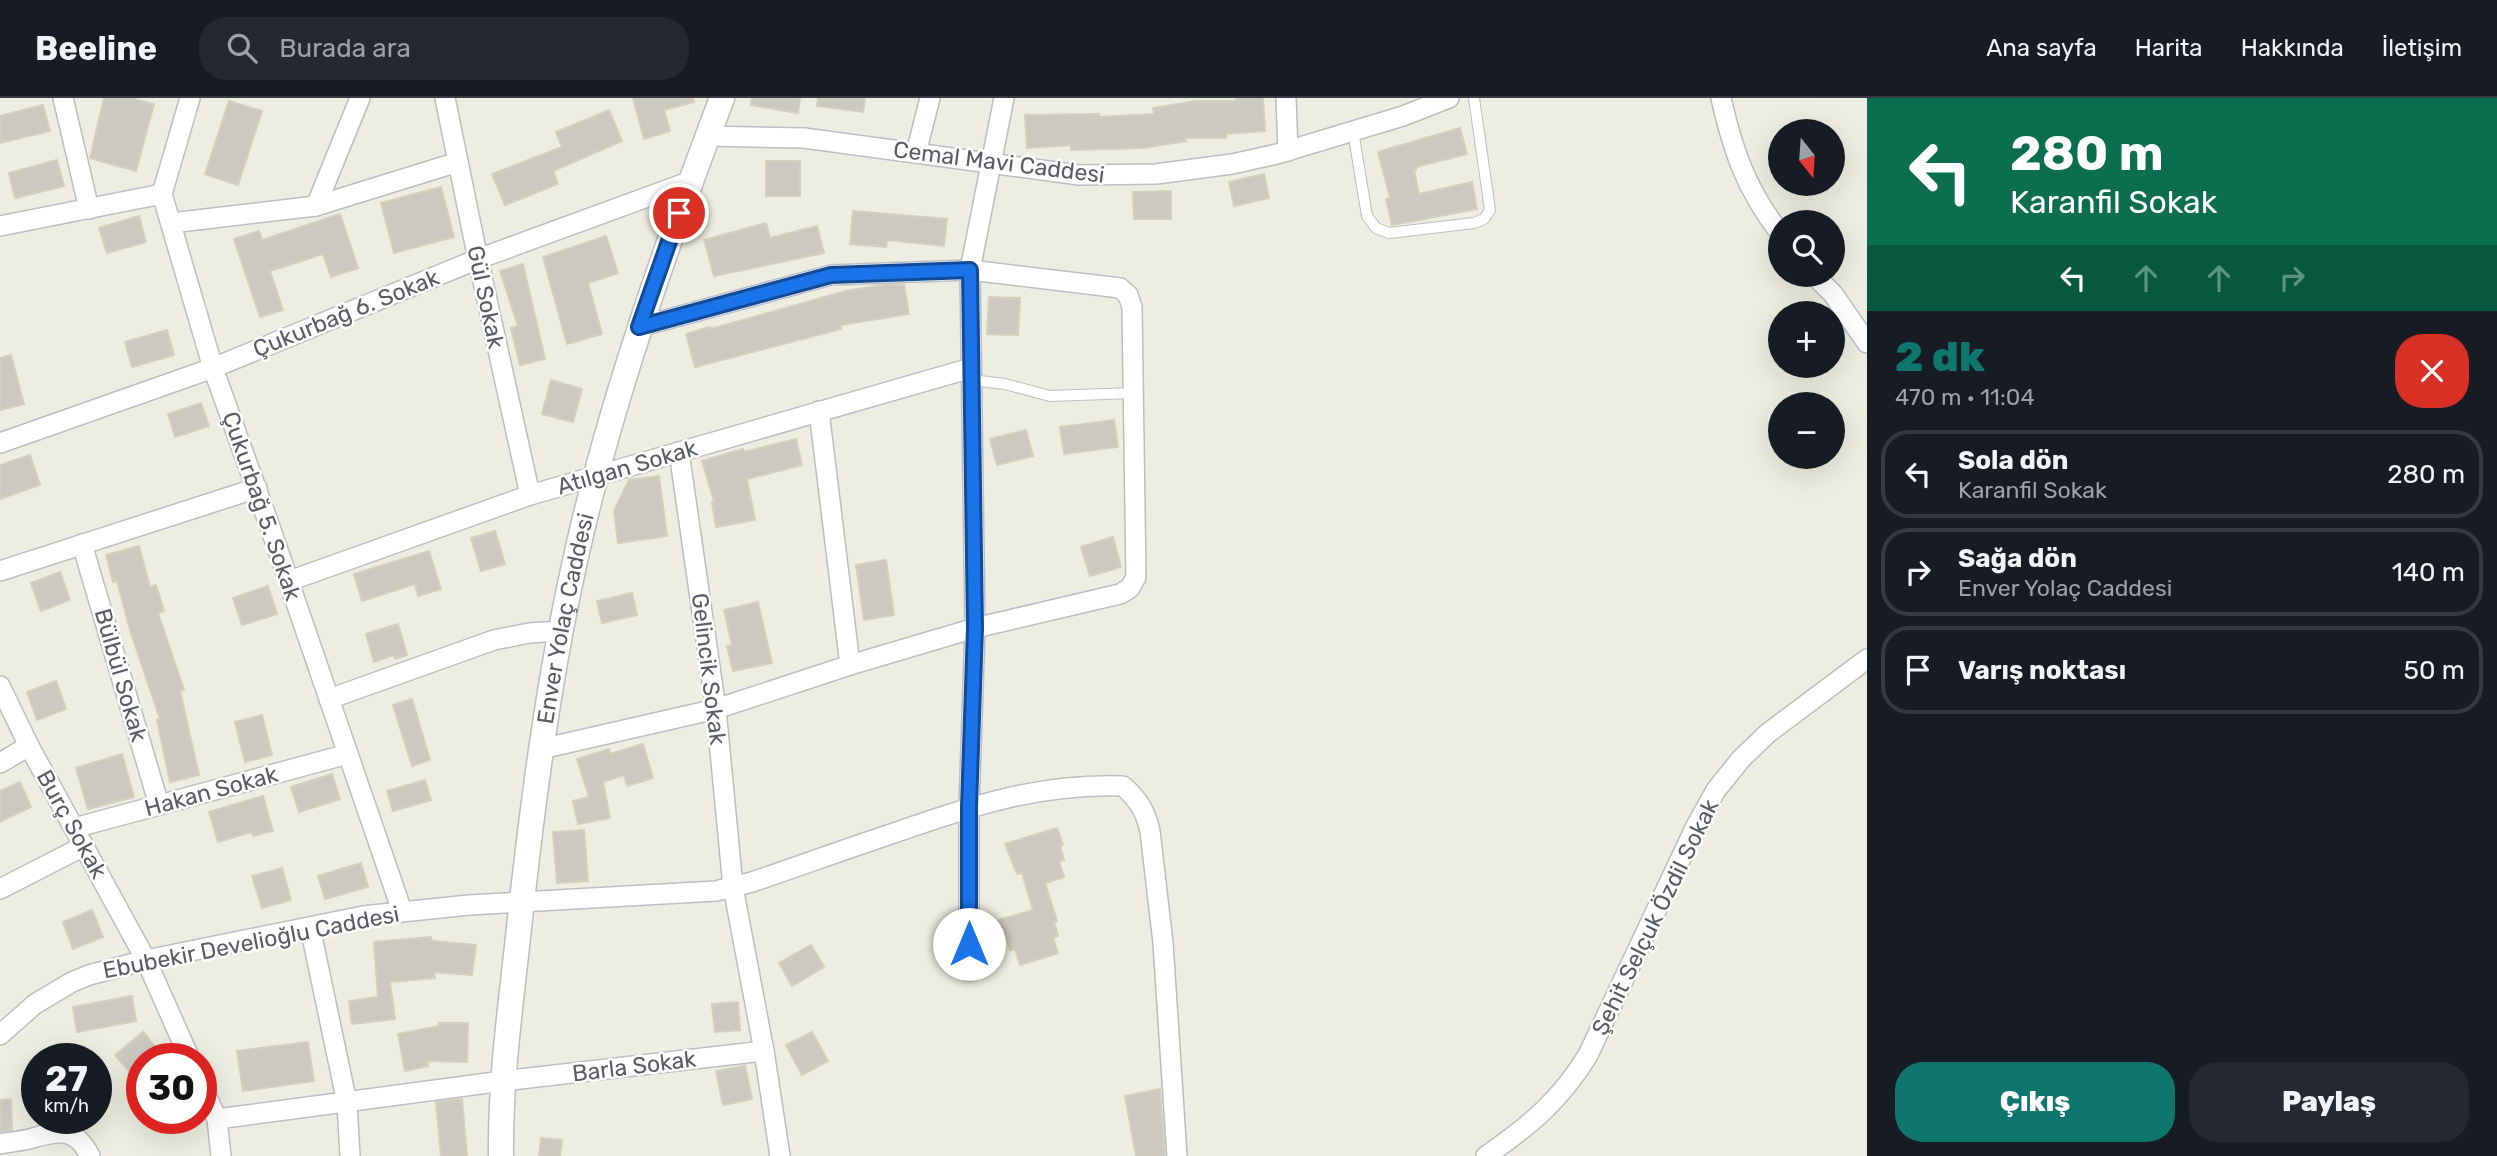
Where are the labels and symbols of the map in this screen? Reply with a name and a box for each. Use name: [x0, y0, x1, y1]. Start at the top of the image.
north arrow: [1768, 119, 1844, 196]
street label: Cemal Mavi Caddesi: [892, 135, 1106, 189]
pin: [649, 183, 709, 243]
street label: Gül Sokak: [461, 243, 511, 351]
street label: Çukurbağ 6. Sokak: [249, 263, 443, 363]
street label: Çukurbağ 5. Sokak: [217, 408, 307, 604]
street label: Atılgan Sokak: [554, 434, 701, 500]
street label: Enver Yolaç Caddesi: [531, 510, 600, 726]
street label: Gelincik Sokak: [686, 591, 732, 747]
street label: Bülbül Sokak: [89, 605, 153, 745]
street label: Hakan Sokak: [141, 760, 281, 822]
street label: Burç Sokak: [31, 765, 113, 883]
street label: Şehit Selçuk Özdil Sokak: [1586, 794, 1724, 1040]
street label: Ebubekir Develioğlu Caddesi: [100, 899, 402, 985]
position arrow: [932, 907, 1006, 981]
speed limit sign: 30: [126, 1043, 217, 1134]
street label: Barla Sokak: [571, 1045, 698, 1087]

